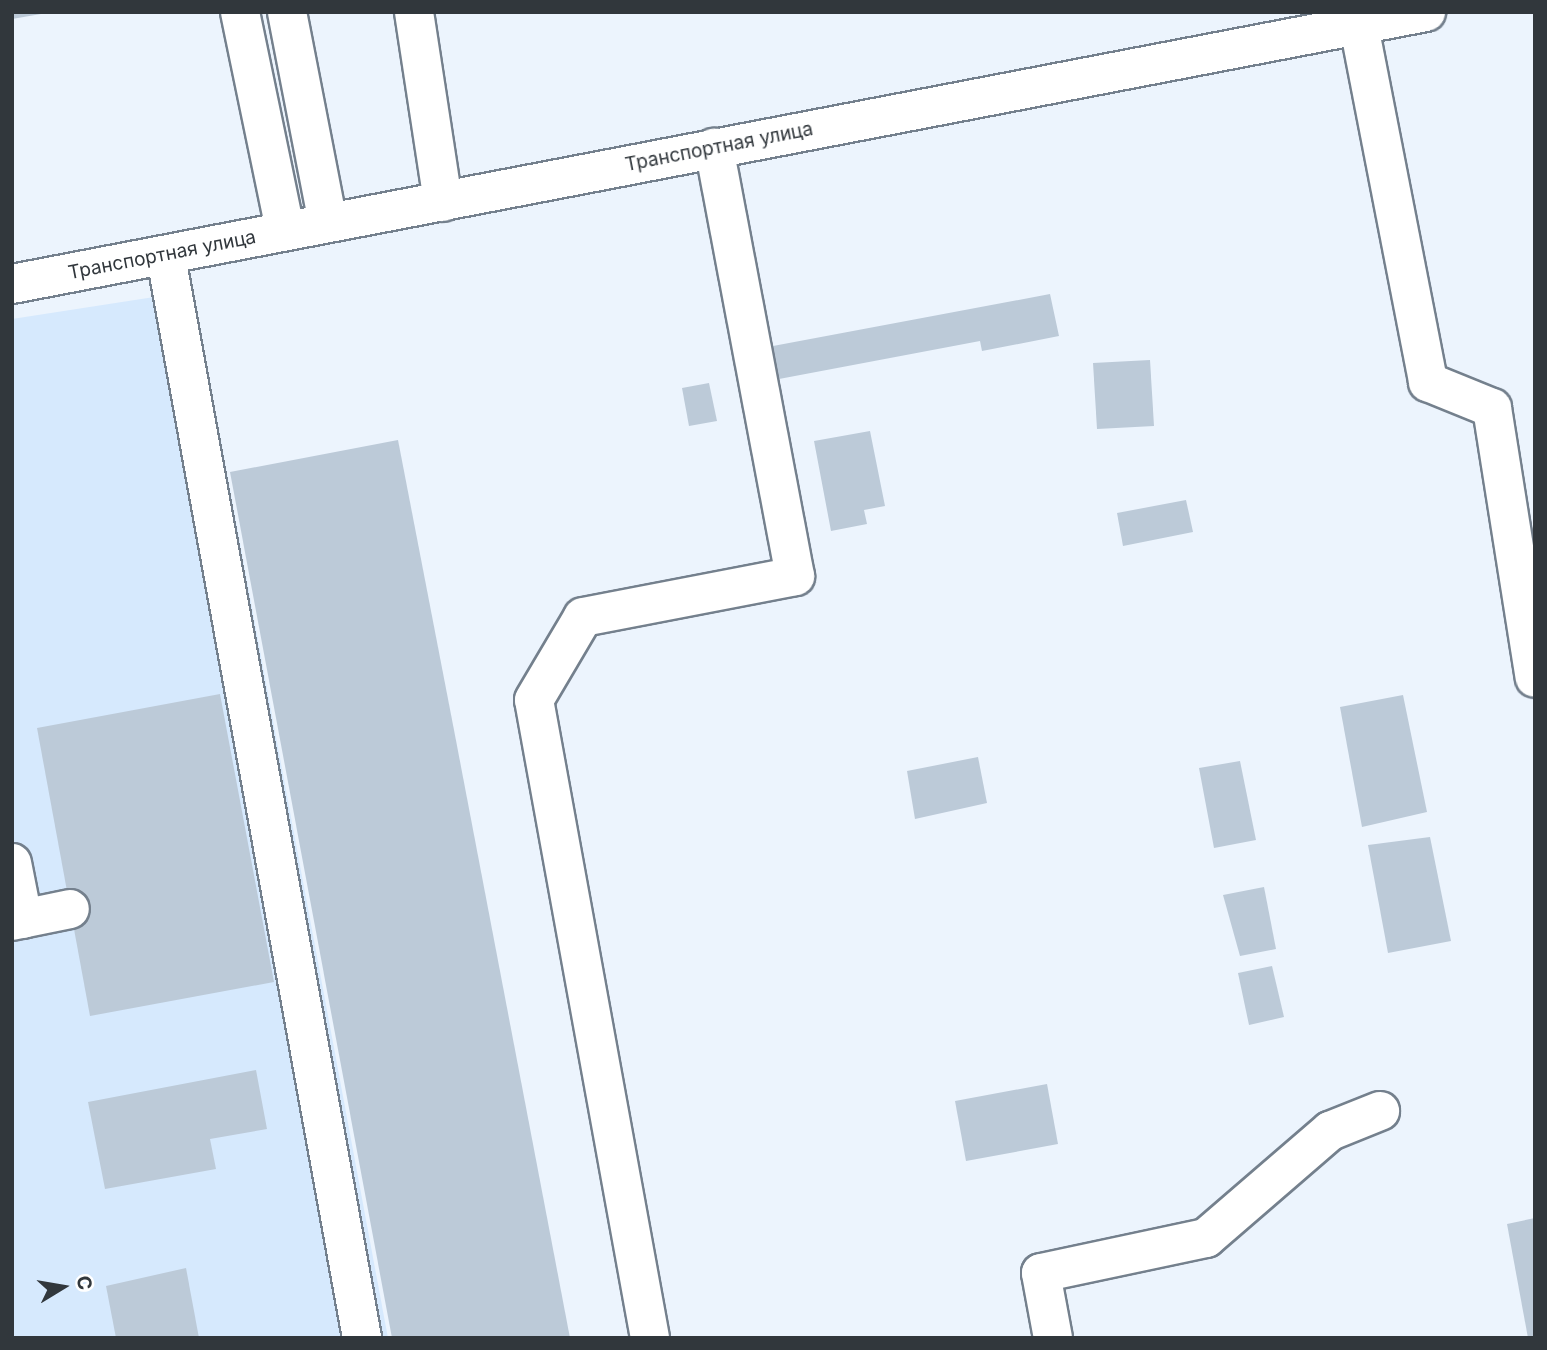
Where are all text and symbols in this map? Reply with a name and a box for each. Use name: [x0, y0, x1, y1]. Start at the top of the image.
street label: Транспортная улица: [623, 118, 815, 176]
street label: Транспортная улица: [66, 226, 258, 284]
north arrow: [28, 1252, 98, 1322]
text: С: [71, 1274, 97, 1292]

